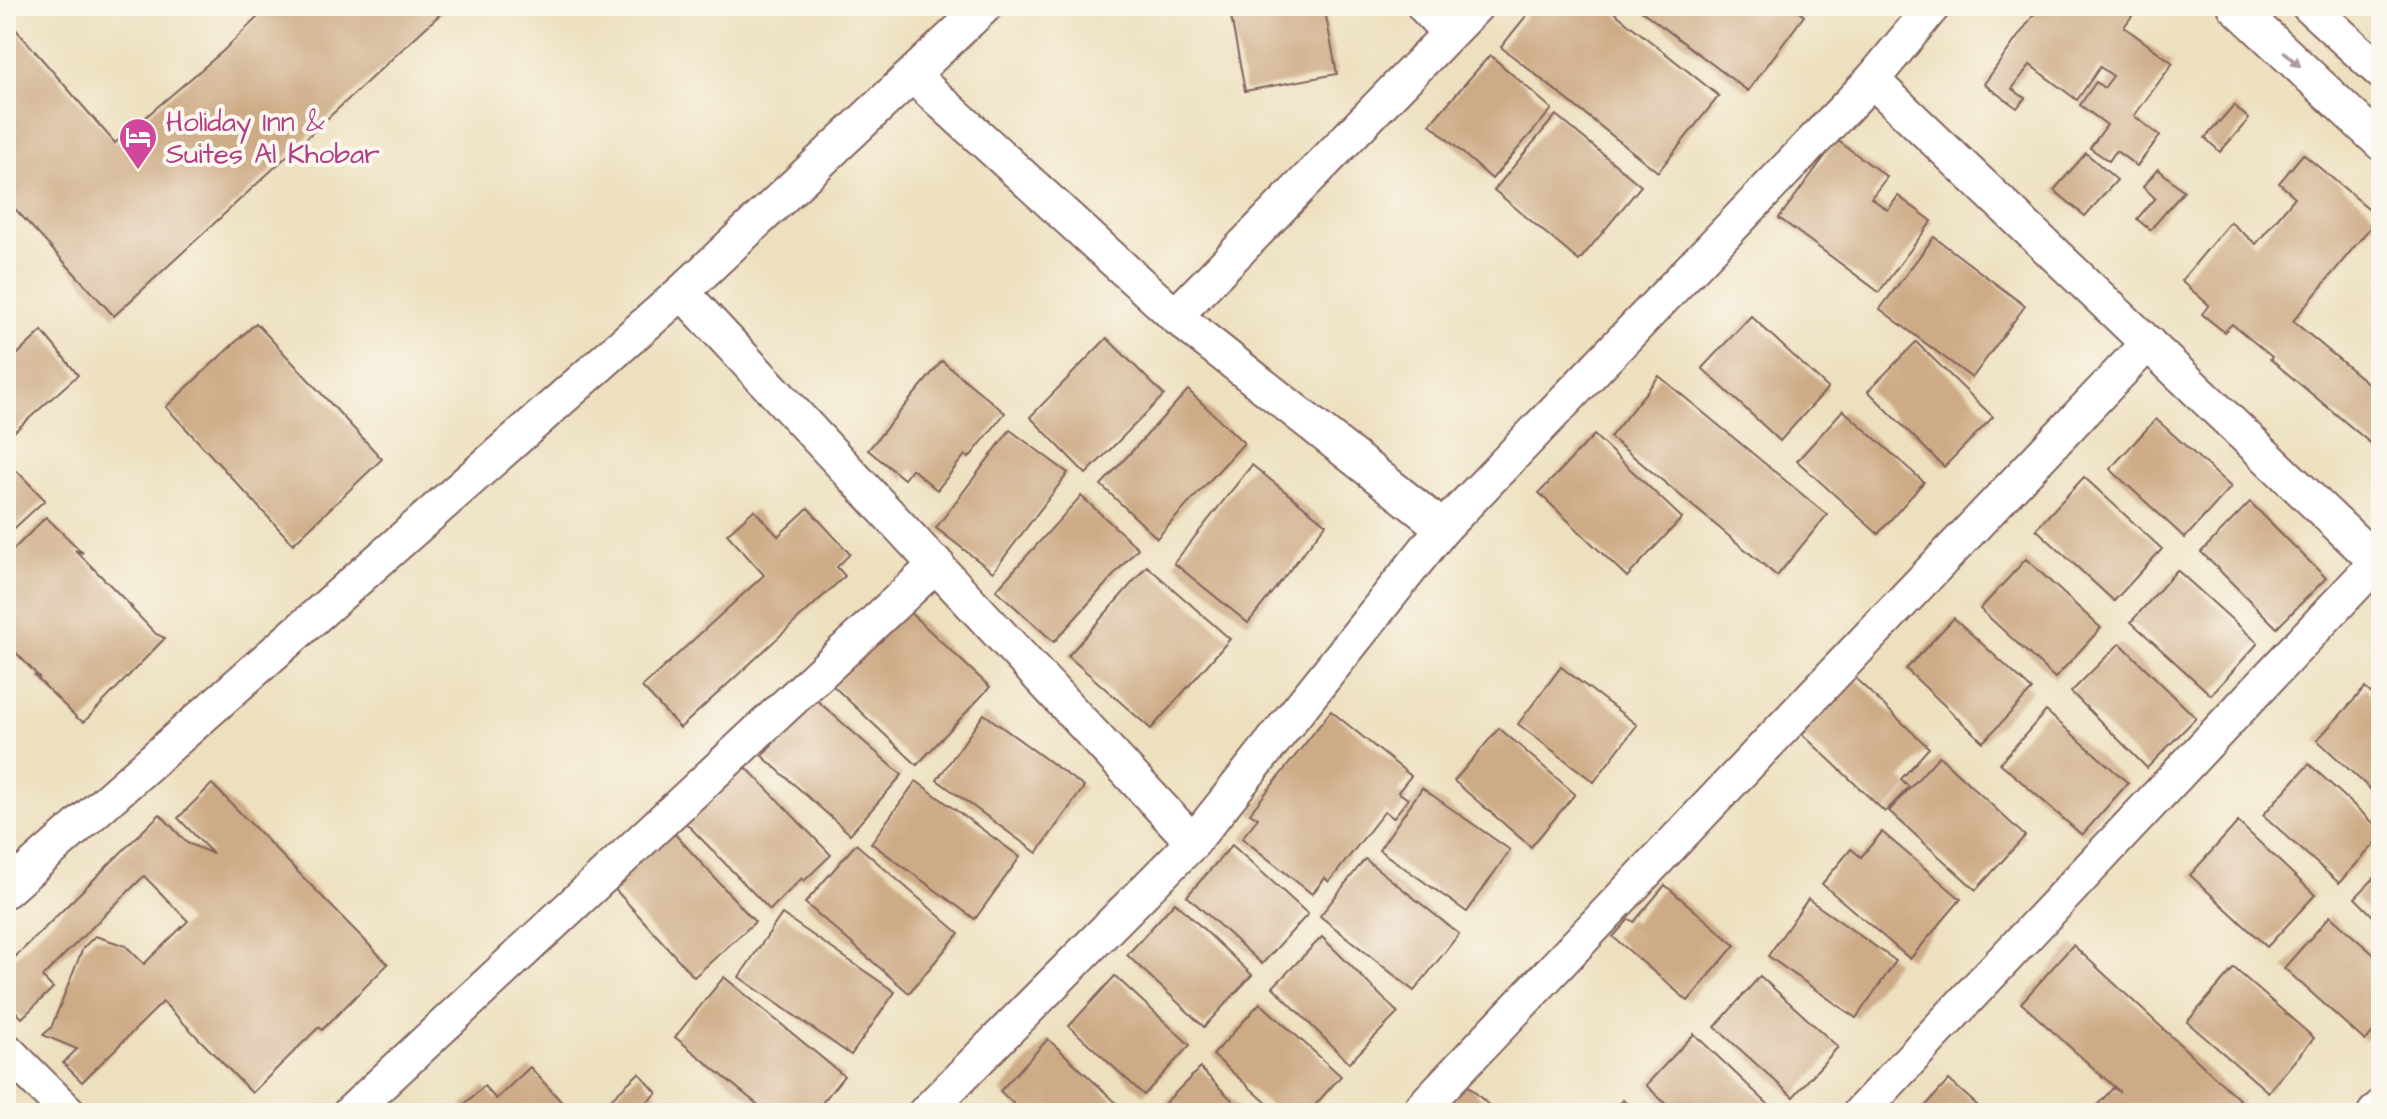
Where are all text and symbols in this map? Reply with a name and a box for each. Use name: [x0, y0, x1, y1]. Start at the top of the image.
one-way arrow: [2282, 50, 2301, 68]
place label: Holiday Inn & Suites Al Khobar: [166, 103, 380, 174]
hotel icon: Holiday Inn & Suites Al Khobar: [117, 116, 159, 171]

